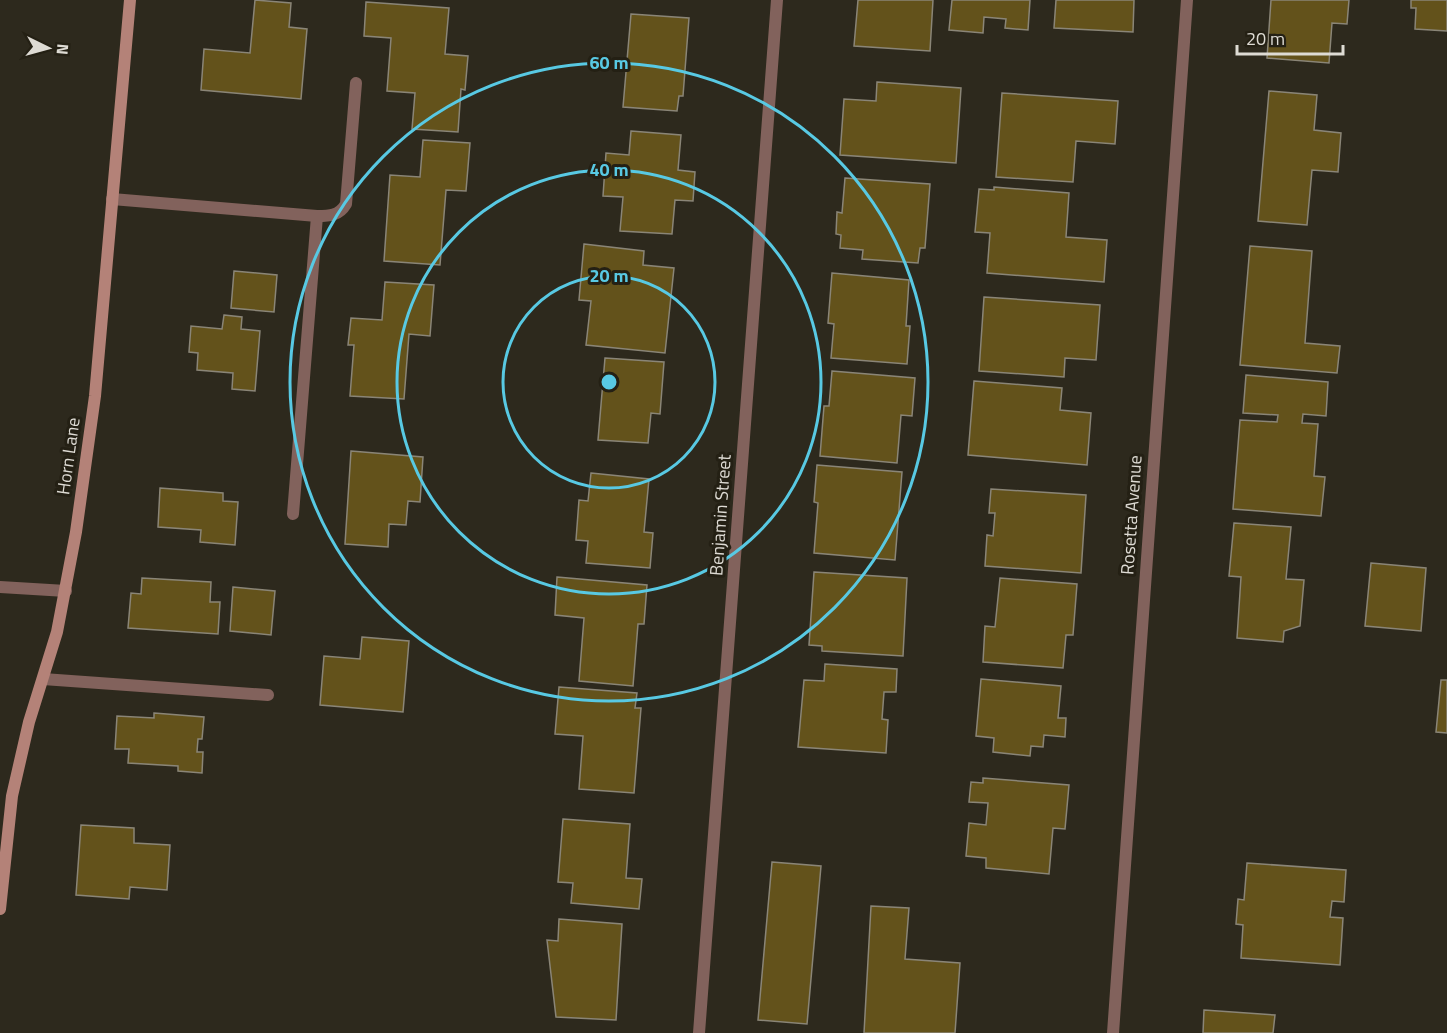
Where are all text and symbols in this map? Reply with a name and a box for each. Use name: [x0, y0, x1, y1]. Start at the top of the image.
north arrow: [18, 18, 78, 78]
scale bar: [1237, 18, 1344, 56]
text: 20 m: [1246, 25, 1285, 52]
text: N: [51, 43, 75, 56]
text: 60 m: [589, 49, 629, 76]
text: 40 m: [589, 156, 629, 183]
text: 20 m: [589, 262, 629, 289]
centre of rings: [599, 372, 619, 392]
street label: Horn Lane: [49, 416, 87, 496]
street label: Benjamin Street: [702, 453, 738, 577]
street label: Rosetta Avenue: [1113, 454, 1149, 576]

